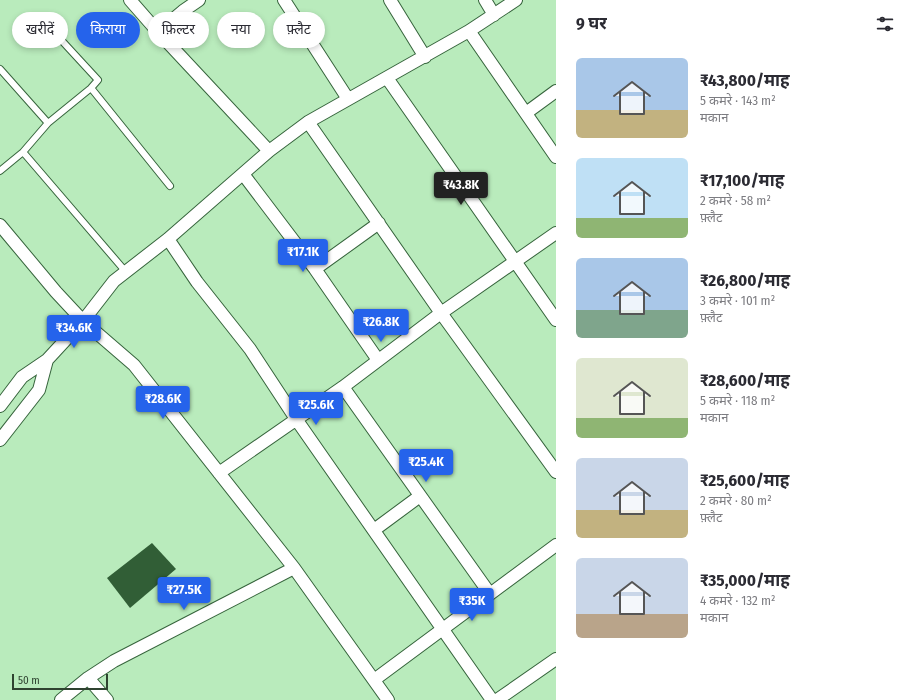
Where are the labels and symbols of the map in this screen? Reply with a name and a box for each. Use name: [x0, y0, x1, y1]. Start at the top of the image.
pin: ₹43.8K: [428, 172, 494, 206]
pin: ₹17.1K: [270, 239, 336, 273]
pin: ₹26.8K: [348, 309, 414, 343]
pin: ₹34.6K: [41, 315, 107, 349]
pin: ₹28.6K: [130, 386, 196, 420]
pin: ₹25.6K: [283, 392, 349, 426]
pin: ₹25.4K: [393, 449, 459, 483]
pin: ₹27.5K: [151, 577, 217, 611]
pin: ₹35K: [448, 588, 496, 622]
scale bar: [12, 672, 108, 691]

